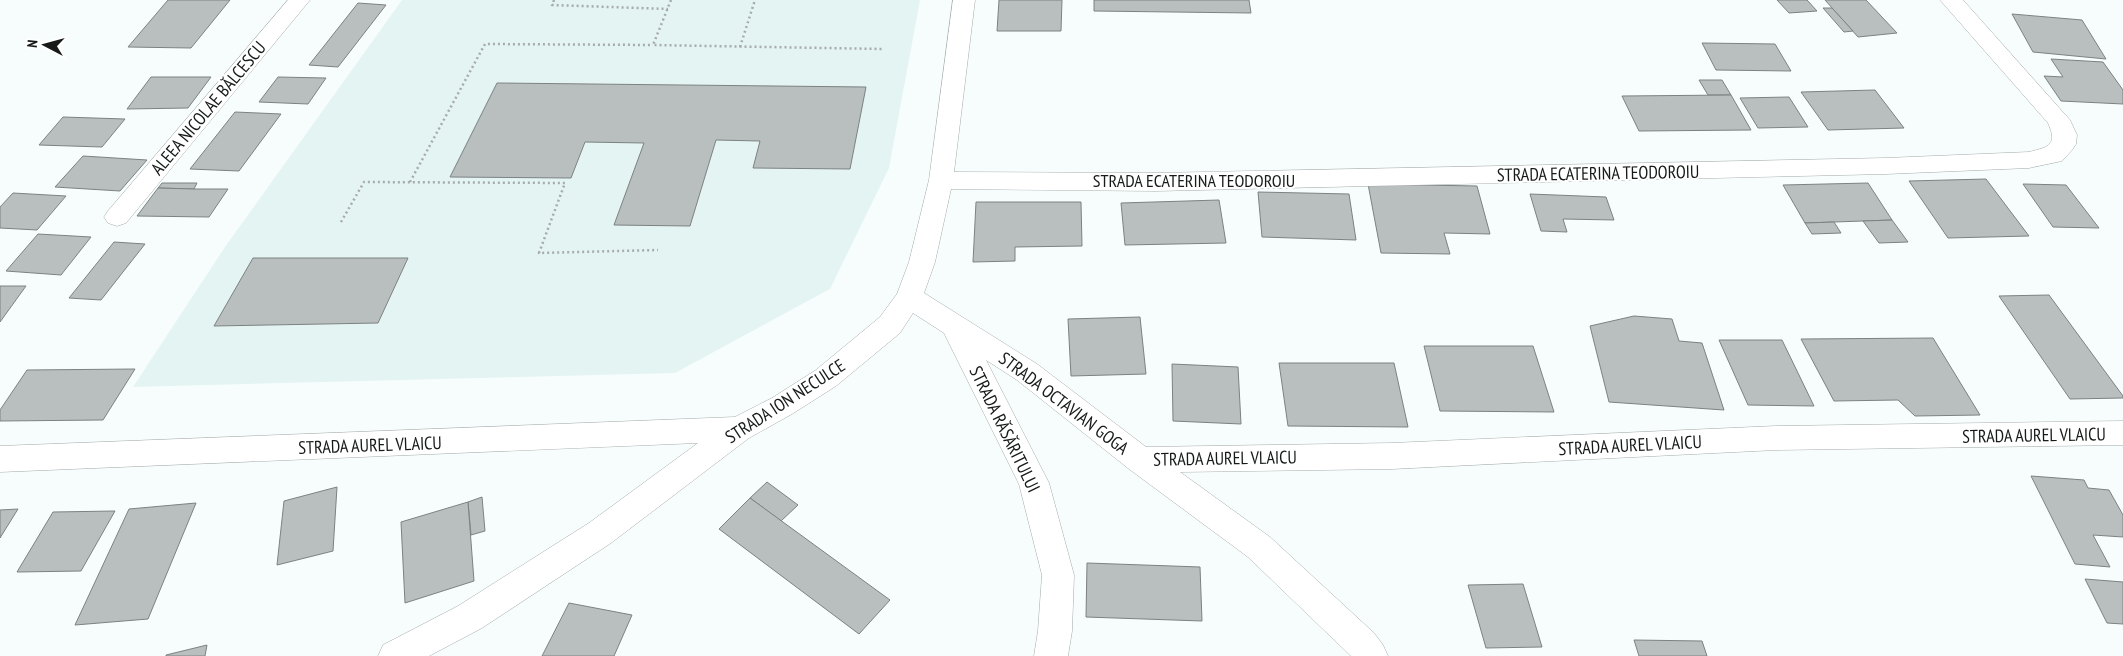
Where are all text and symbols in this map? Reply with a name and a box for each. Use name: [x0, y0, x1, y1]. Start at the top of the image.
north arrow: [20, 20, 70, 70]
street label: ALEEA NICOLAE BĂLCESCU: [145, 37, 271, 179]
text: N: [23, 39, 41, 48]
street label: STRADA ECATERINA TEODOROIU: [1497, 160, 1699, 186]
street label: STRADA ECATERINA TEODOROIU: [1093, 169, 1295, 192]
street label: STRADA OCTAVIAN GOGA: [995, 347, 1134, 460]
street label: STRADA ION NECULCE: [721, 354, 849, 448]
street label: STRADA RĂSĂRITULUI: [965, 362, 1045, 496]
street label: STRADA AUREL VLAICU: [1962, 422, 2106, 448]
street label: STRADA AUREL VLAICU: [1558, 430, 1702, 460]
street label: STRADA AUREL VLAICU: [298, 431, 442, 459]
street label: STRADA AUREL VLAICU: [1153, 445, 1297, 471]

